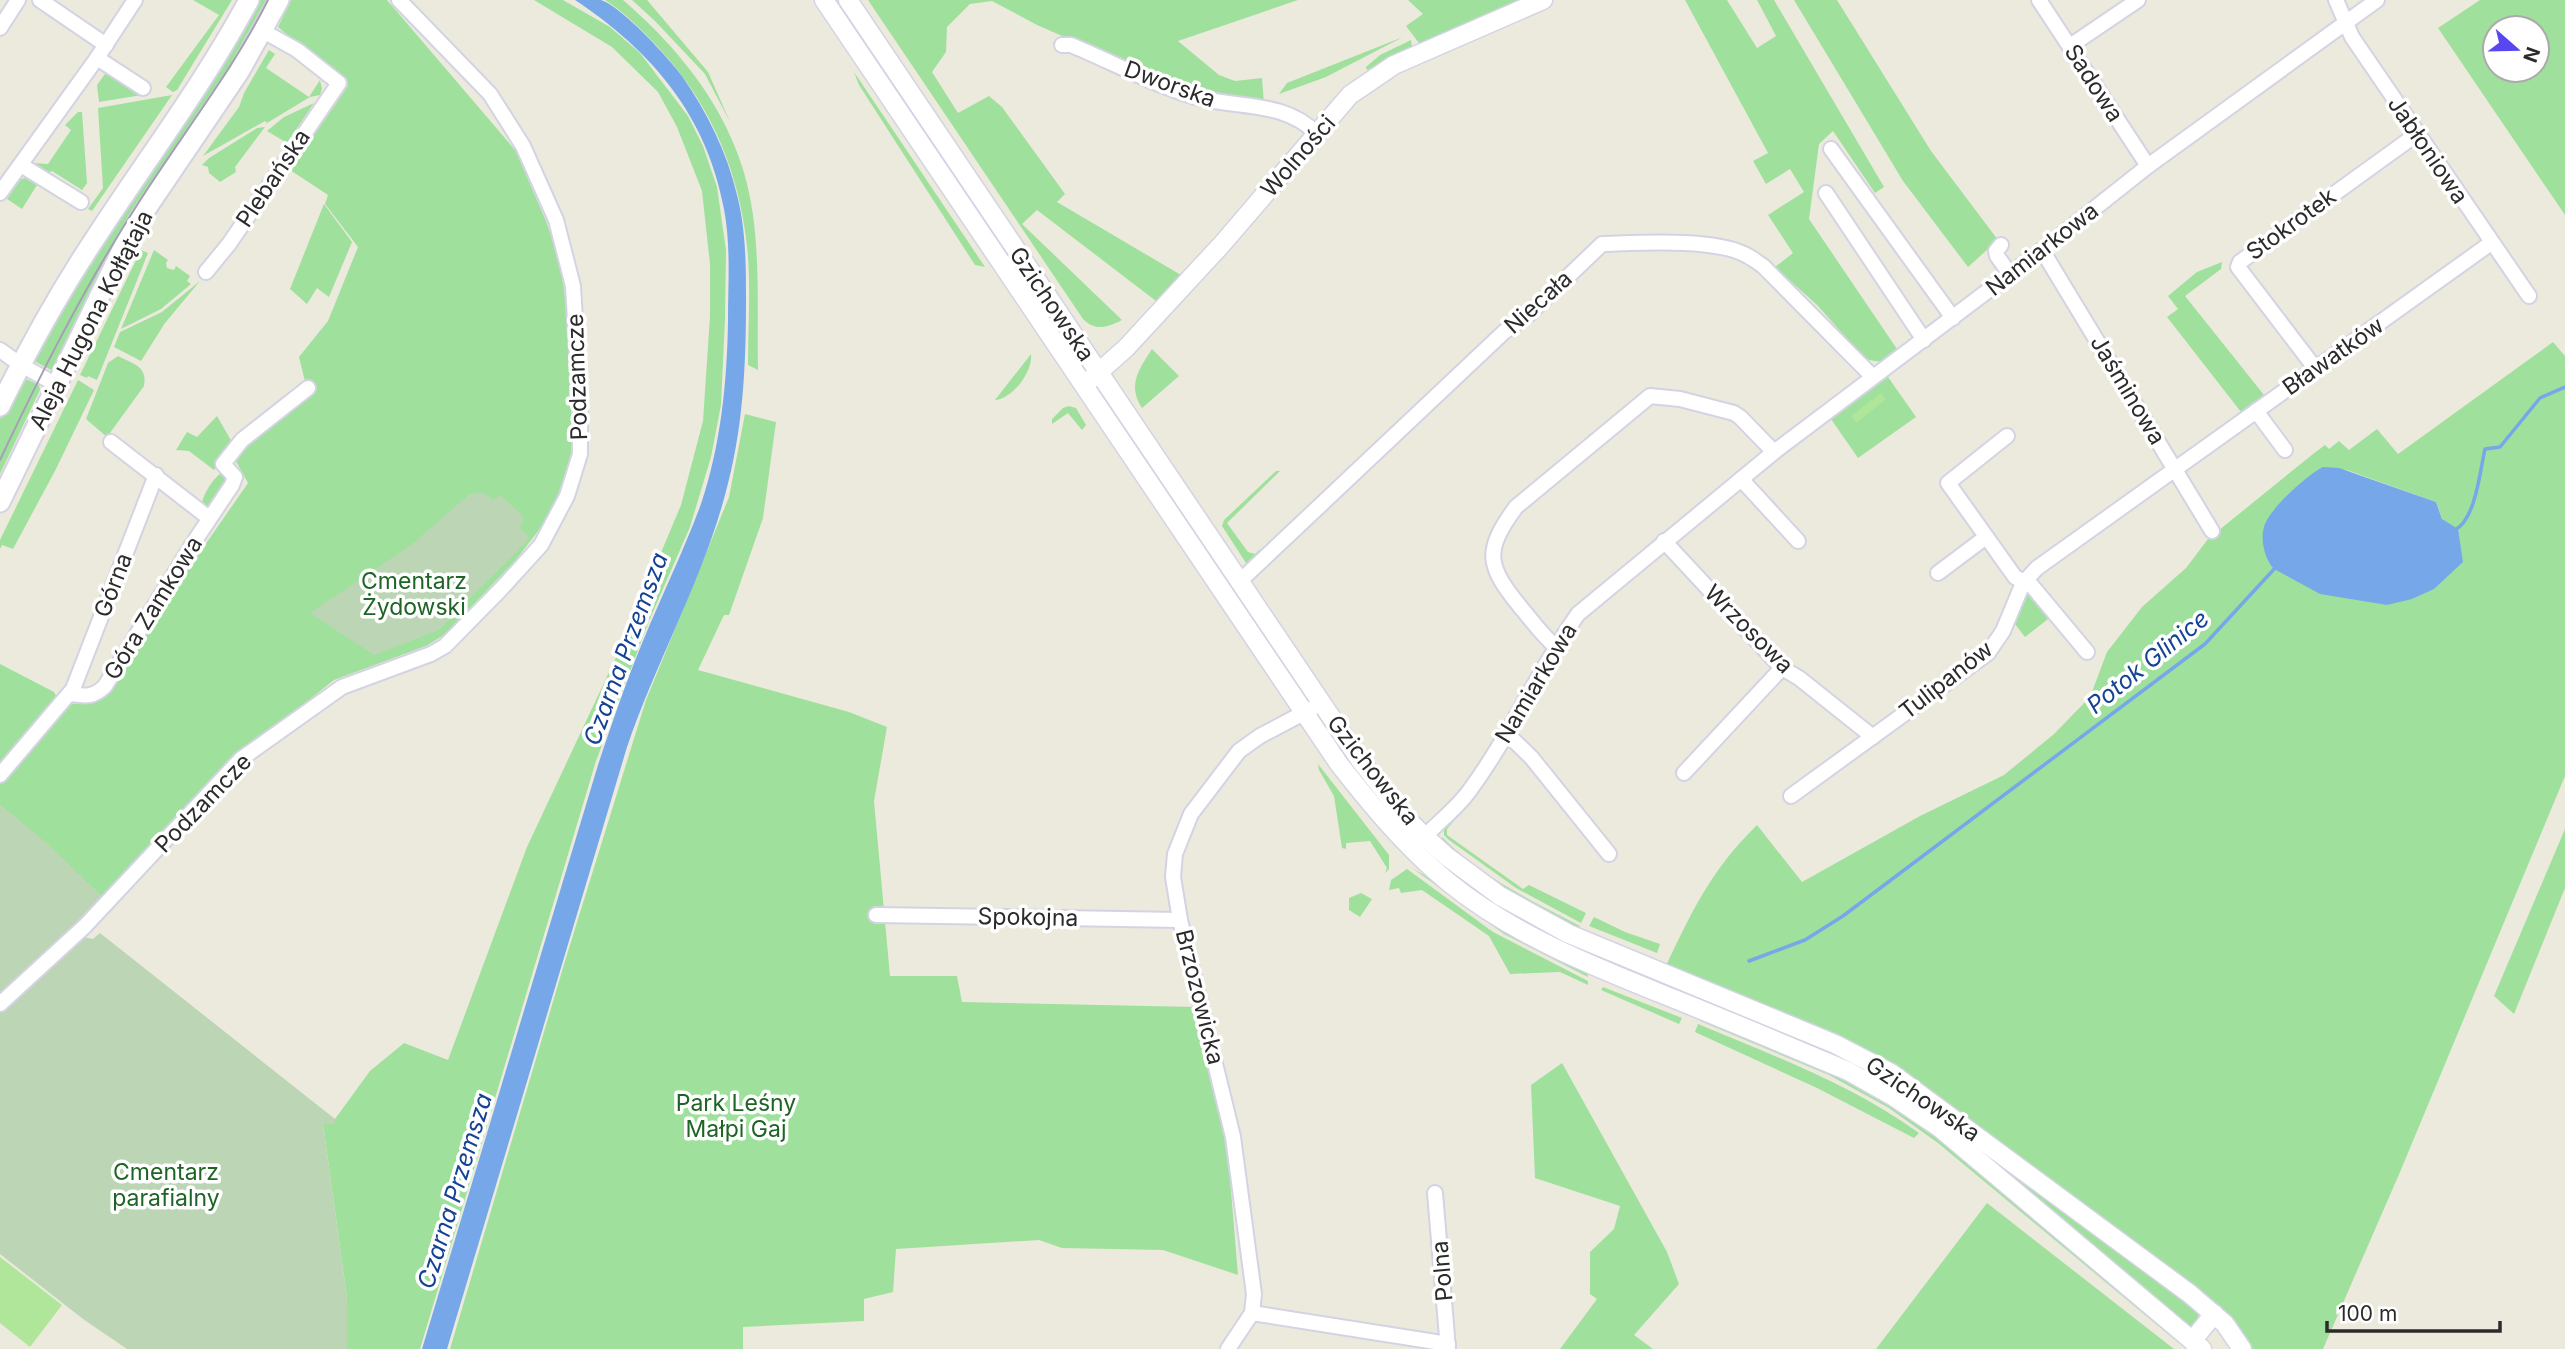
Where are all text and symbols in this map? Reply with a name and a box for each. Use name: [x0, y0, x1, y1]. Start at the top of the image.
north arrow: [2481, 14, 2551, 84]
street label: Sadowa: [2059, 39, 2129, 127]
text: N: [2518, 44, 2545, 65]
street label: Dworska: [1121, 55, 1219, 113]
street label: Jabłoniowa: [2382, 91, 2474, 209]
street label: Wolności: [1255, 109, 1341, 203]
street label: Plebańska: [230, 124, 316, 232]
street label: Stokrotek: [2241, 182, 2342, 266]
street label: Namiarkowa: [1980, 196, 2104, 302]
street label: Aleja Hugona Kołłątaja: [23, 205, 159, 435]
street label: Gzichowska: [1003, 241, 1101, 367]
street label: Niecała: [1499, 264, 1577, 340]
street label: Bławatków: [2277, 311, 2389, 401]
street label: Podzamcze: [561, 313, 593, 441]
street label: Jaśminowa: [2084, 330, 2172, 450]
street label: Góra Zamkowa: [98, 531, 208, 685]
street label: Górna: [88, 549, 138, 621]
water label: Czarna Przemsza: [577, 549, 674, 749]
park label: Cmentarz Żydowski: [361, 567, 467, 621]
street label: Wrzosowa: [1699, 579, 1799, 679]
water label: Potok Glinice: [2081, 604, 2215, 720]
street label: Namiarkowa: [1489, 618, 1583, 748]
street label: Tulipanów: [1894, 635, 1998, 725]
street label: Gzichowska: [1321, 709, 1425, 831]
street label: Podzamcze: [149, 748, 257, 858]
street label: Spokojna: [977, 902, 1079, 932]
street label: Brzozowicka: [1170, 926, 1230, 1068]
street label: Gzichowska: [1860, 1050, 1986, 1148]
park label: Park Leśny Małpi Gaj: [676, 1089, 796, 1143]
water label: Czarna Przemsza: [411, 1090, 498, 1292]
park label: Cmentarz parafialny: [112, 1158, 220, 1212]
street label: Polna: [1425, 1240, 1459, 1302]
scale bar: [2327, 1290, 2500, 1334]
text: 100 m: [2338, 1301, 2397, 1326]

